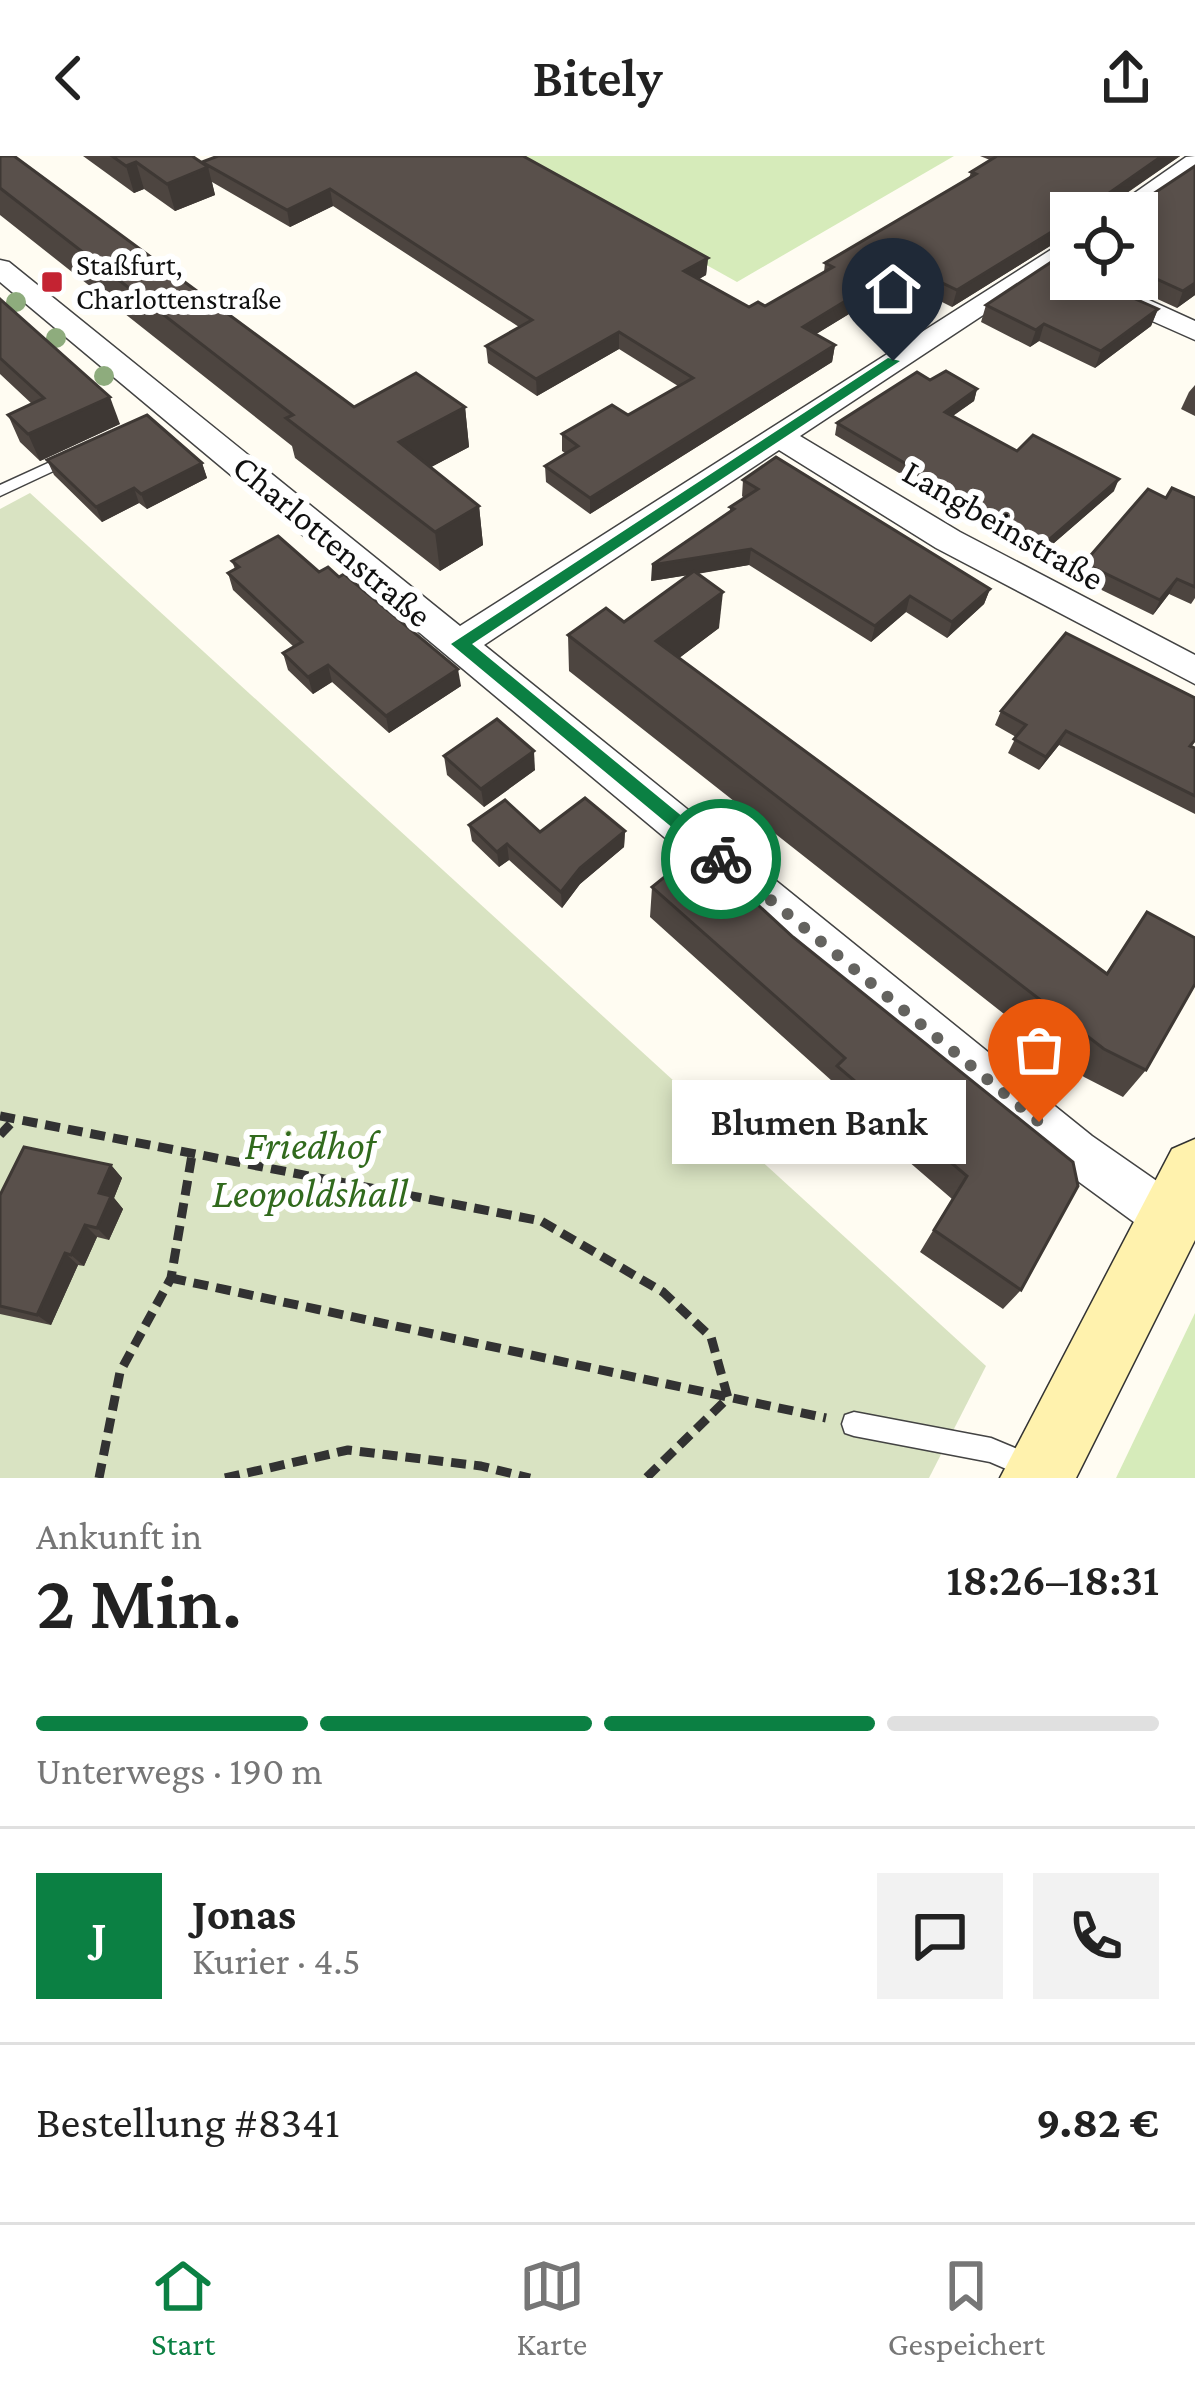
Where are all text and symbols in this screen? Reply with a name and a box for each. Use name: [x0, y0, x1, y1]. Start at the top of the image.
icon: back: [36, 45, 102, 111]
icon: share: [1093, 45, 1159, 111]
text: Bitely: [533, 48, 662, 108]
map controls: [1050, 192, 1158, 300]
button: locate: [1050, 192, 1158, 300]
pin: [842, 238, 944, 361]
place label: Staßfurt, Charlottenstraße: [76, 248, 281, 315]
icon: home: [860, 256, 926, 322]
marker: Staßfurt, Charlottenstraße: [39, 269, 65, 295]
street label: Charlottenstraße: [225, 446, 440, 635]
street label: Langbeinstraße: [896, 451, 1111, 598]
courier: [661, 799, 781, 919]
icon: bike: [688, 826, 754, 892]
pin: [988, 999, 1090, 1122]
icon: bag: [1006, 1017, 1072, 1083]
callout: Blumen Bank: [673, 1080, 967, 1164]
text: Blumen Bank: [710, 1100, 928, 1143]
park label: Friedhof Leopoldshall: [212, 1121, 409, 1216]
text: Ankunft in: [36, 1514, 202, 1557]
text: 18:26–18:31: [946, 1555, 1159, 1605]
text: 2 Min.: [36, 1558, 242, 1645]
text: Unterwegs · 190 m: [36, 1749, 323, 1792]
button: chat: [877, 1873, 1003, 1999]
button: phone: [1033, 1873, 1159, 1999]
text: Jonas: [192, 1889, 296, 1939]
text: J: [91, 1911, 107, 1961]
text: Kurier · 4.5: [192, 1939, 361, 1982]
text: Bestellung #8341: [36, 2097, 340, 2147]
text: 9.82 €: [1036, 2097, 1159, 2147]
tab: Start: [150, 2253, 216, 2362]
tab: Karte: [516, 2253, 587, 2362]
tab: Gespeichert: [888, 2253, 1045, 2362]

